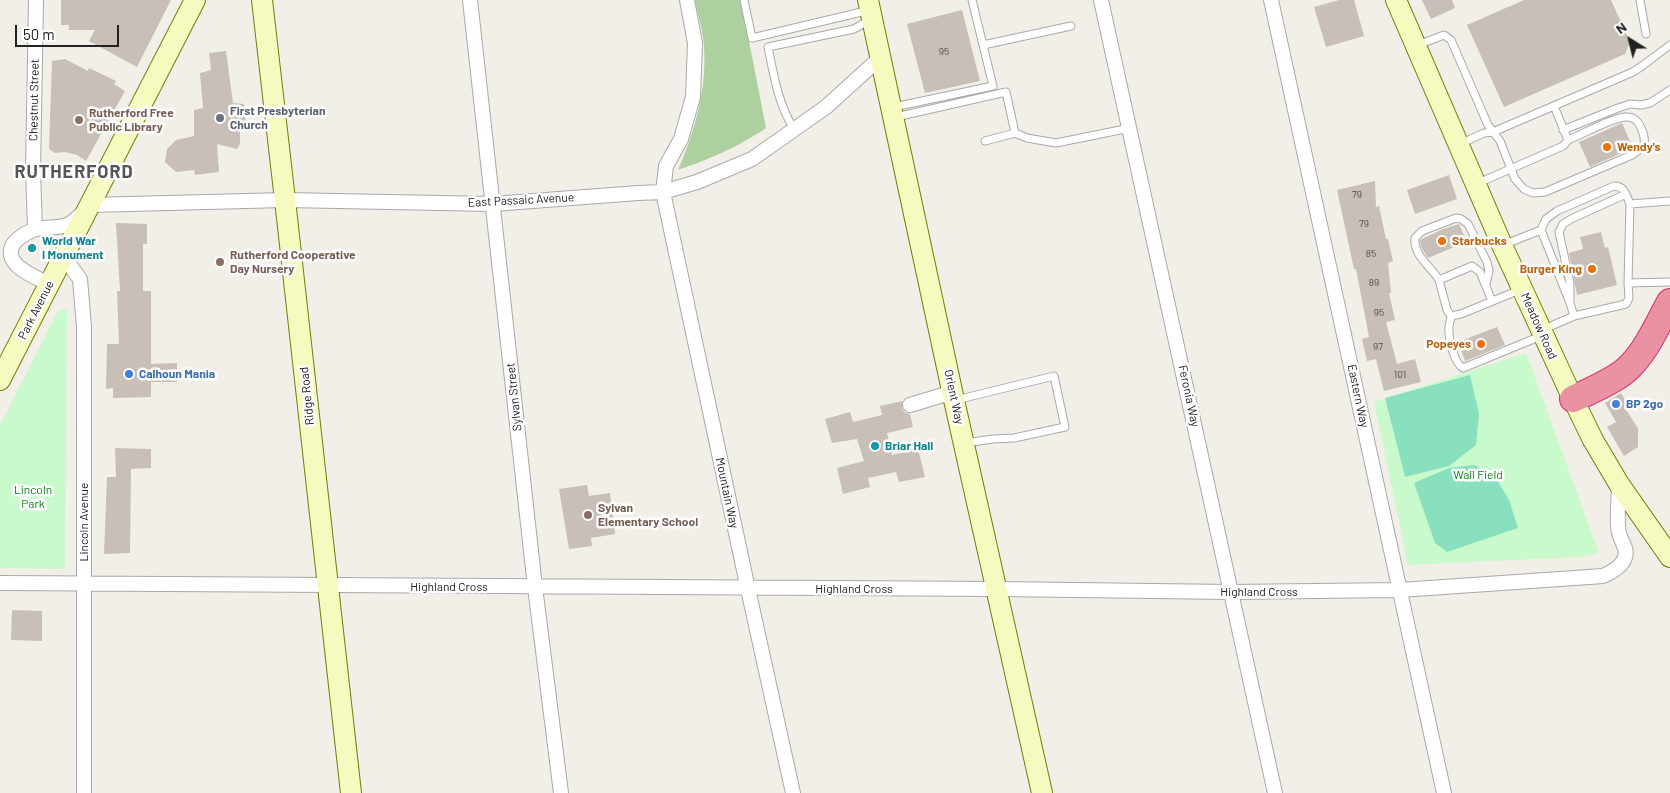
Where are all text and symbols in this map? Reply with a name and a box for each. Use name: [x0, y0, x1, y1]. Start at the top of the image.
scale bar: [18, 15, 121, 47]
north arrow: [1605, 15, 1655, 65]
text: N: [1612, 18, 1630, 37]
text: 50 m: [23, 25, 55, 43]
house number: 95: [939, 46, 949, 58]
street label: Chestnut Street: [26, 59, 42, 141]
place label: First Presbyterian Church: [230, 104, 326, 132]
place label: Rutherford Free Public Library: [89, 106, 174, 134]
marker: First Presbyterian Church: [214, 112, 226, 124]
marker: Rutherford Free Public Library: [73, 114, 85, 126]
place label: Wendy's: [1617, 140, 1660, 154]
marker: Wendy's: [1601, 141, 1613, 153]
district label: RUTHERFORD: [13, 161, 135, 183]
house number: 79: [1352, 189, 1362, 201]
street label: East Passaic Avenue: [467, 190, 575, 210]
house number: 79: [1359, 218, 1369, 230]
place label: World War I Monument: [42, 234, 104, 262]
place label: Starbucks: [1452, 234, 1507, 248]
marker: Starbucks: [1436, 235, 1448, 247]
marker: World War I Monument: [26, 242, 38, 254]
place label: Rutherford Cooperative Day Nursery: [230, 248, 356, 276]
house number: 85: [1366, 248, 1376, 260]
marker: Rutherford Cooperative Day Nursery: [214, 256, 226, 268]
place label: Burger King: [1520, 262, 1582, 276]
marker: Burger King: [1586, 263, 1598, 275]
house number: 89: [1369, 277, 1379, 289]
street label: Park Avenue: [15, 278, 57, 342]
street label: Meadow Road: [1518, 290, 1560, 362]
house number: 95: [1374, 307, 1384, 319]
place label: Popeyes: [1426, 337, 1471, 351]
marker: Popeyes: [1475, 338, 1487, 350]
house number: 97: [1373, 341, 1383, 353]
street label: Sylvan Street: [503, 362, 525, 432]
street label: Eastern Way: [1344, 363, 1372, 429]
street label: Feronia Way: [1175, 364, 1203, 428]
street label: Ridge Road: [297, 366, 317, 426]
place label: Calhoun Mania: [139, 367, 215, 381]
marker: Calhoun Mania: [123, 368, 135, 380]
street label: Orient Way: [941, 368, 967, 426]
house number: 101: [1394, 369, 1406, 381]
place label: BP 2go: [1626, 397, 1663, 411]
marker: BP 2go: [1610, 398, 1622, 410]
place label: Briar Hall: [885, 439, 933, 453]
marker: Briar Hall: [869, 440, 881, 452]
street label: Mountain Way: [712, 456, 742, 530]
park label: Wall Field: [1453, 468, 1503, 482]
park label: Lincoln Park: [14, 483, 52, 511]
street label: Lincoln Avenue: [77, 483, 91, 561]
place label: Sylvan Elementary School: [598, 501, 698, 529]
marker: Sylvan Elementary School: [582, 509, 594, 521]
street label: Highland Cross: [410, 580, 488, 594]
street label: Highland Cross: [815, 582, 893, 596]
street label: Highland Cross: [1220, 585, 1298, 599]

